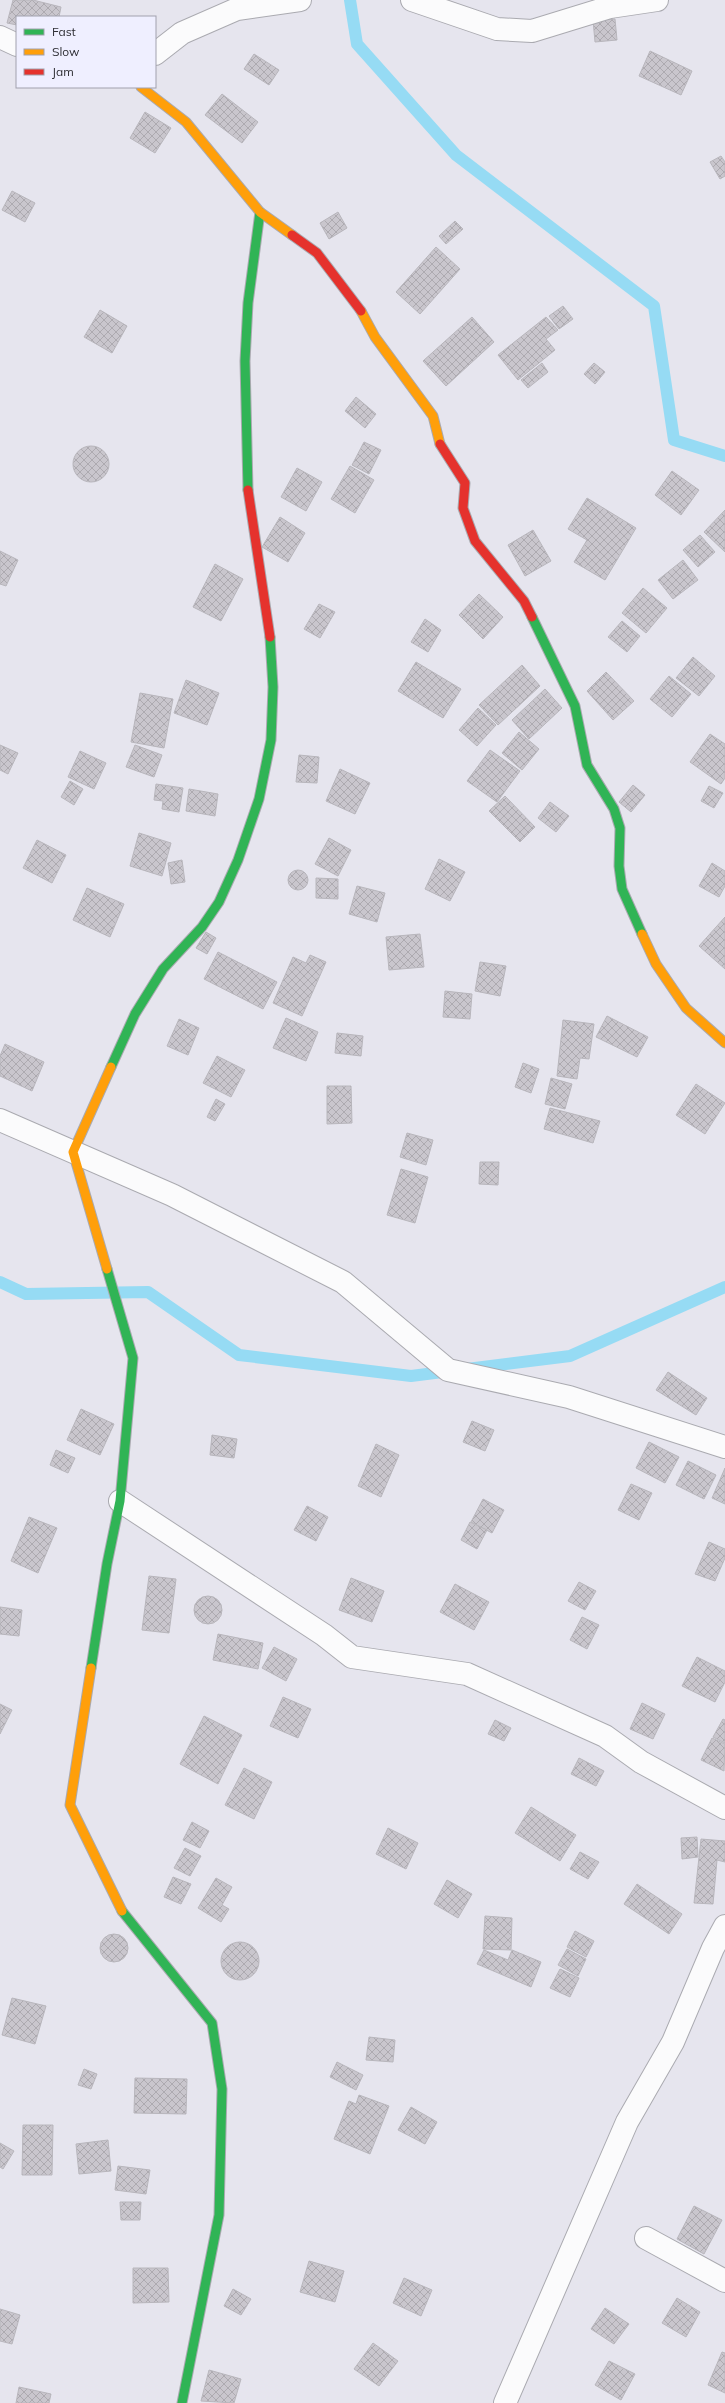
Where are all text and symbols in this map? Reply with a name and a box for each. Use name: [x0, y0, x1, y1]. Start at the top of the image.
legend: [16, 16, 156, 88]
text: Fast: [52, 24, 76, 39]
text: Slow: [52, 44, 80, 59]
text: Jam: [52, 64, 74, 79]

